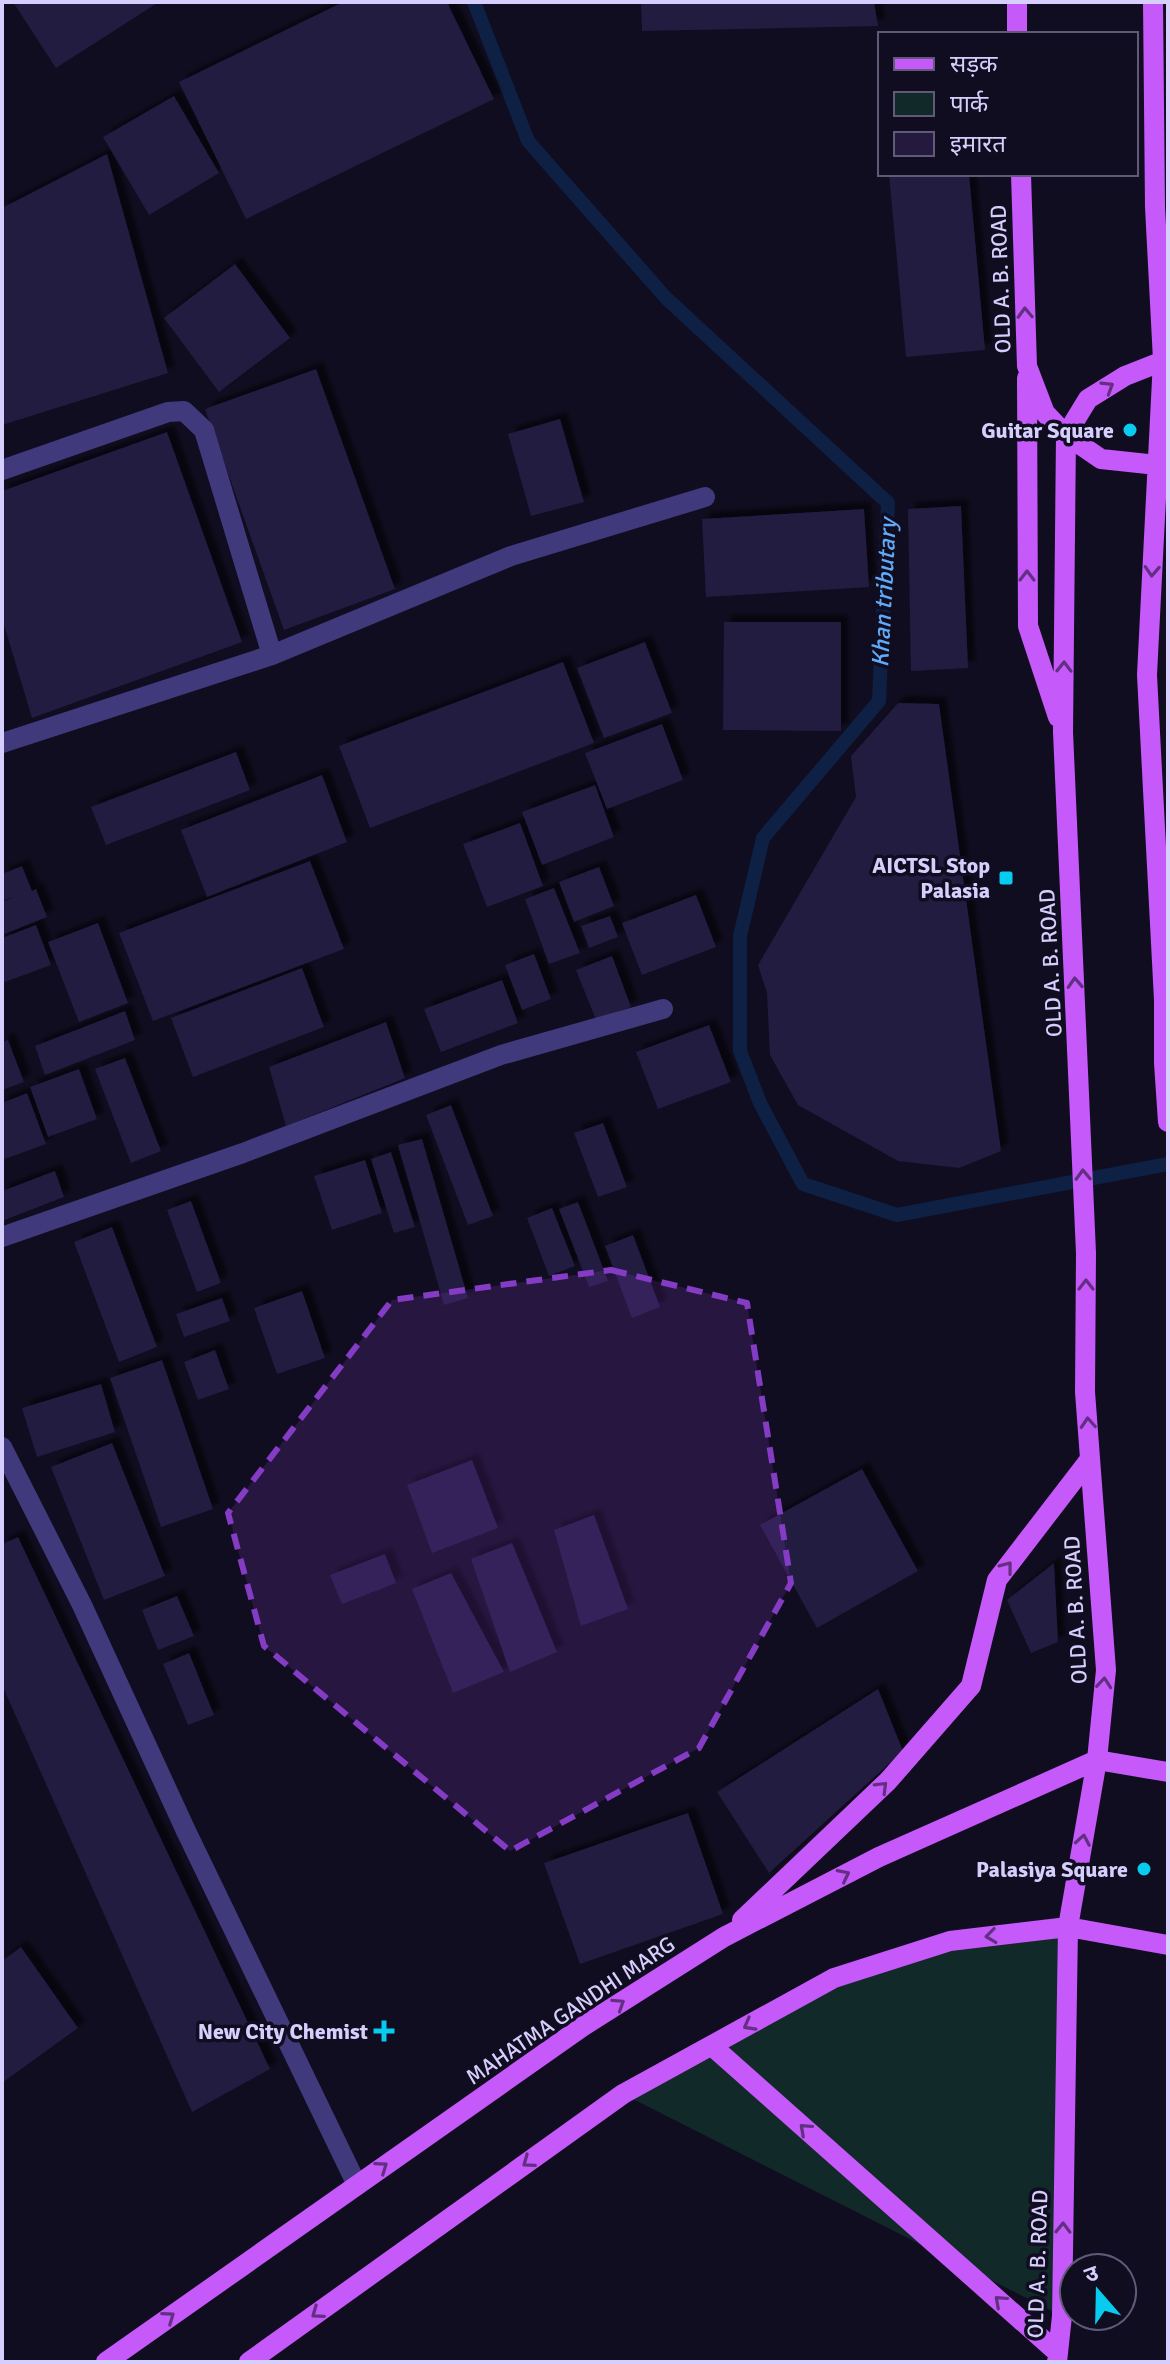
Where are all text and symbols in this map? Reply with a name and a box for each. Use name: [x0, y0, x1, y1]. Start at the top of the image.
legend: [878, 32, 1138, 176]
text: सड़क: [950, 49, 998, 79]
text: पार्क: [950, 89, 989, 119]
text: इमारत: [950, 129, 1007, 159]
street label: OLD A. B. ROAD: [984, 204, 1017, 354]
one-way arrow: [1016, 306, 1033, 319]
one-way arrow: [1099, 381, 1114, 396]
place label: Guitar Square: [981, 417, 1114, 444]
marker: Guitar Square: [1121, 421, 1139, 439]
water label: Khan tributary: [865, 515, 903, 668]
one-way arrow: [1144, 565, 1161, 578]
one-way arrow: [1018, 569, 1036, 582]
one-way arrow: [1055, 660, 1073, 673]
place label: AICTSL Stop Palasia: [872, 852, 990, 904]
marker: AICTSL Stop Palasia: [997, 869, 1015, 887]
street label: OLD A. B. ROAD: [1033, 888, 1068, 1038]
one-way arrow: [1066, 976, 1083, 989]
one-way arrow: [1074, 1168, 1091, 1181]
one-way arrow: [1077, 1278, 1095, 1291]
one-way arrow: [1079, 1416, 1096, 1429]
street label: OLD A. B. ROAD: [1058, 1535, 1093, 1685]
one-way arrow: [998, 1561, 1012, 1576]
one-way arrow: [1096, 1676, 1113, 1689]
one-way arrow: [873, 1781, 887, 1796]
one-way arrow: [1074, 1833, 1091, 1847]
place label: Palasiya Square: [976, 1856, 1128, 1883]
marker: Palasiya Square: [1135, 1860, 1153, 1878]
one-way arrow: [836, 1869, 851, 1884]
one-way arrow: [984, 1927, 998, 1944]
street label: MAHATMA GANDHI MARG: [461, 1930, 680, 2090]
one-way arrow: [610, 1998, 625, 2013]
one-way arrow: [743, 2015, 758, 2031]
place label: New City Chemist: [198, 2018, 368, 2045]
marker: New City Chemist: [375, 2022, 393, 2040]
one-way arrow: [800, 2124, 815, 2138]
one-way arrow: [523, 2152, 537, 2167]
one-way arrow: [373, 2162, 388, 2177]
street label: OLD A. B. ROAD: [1021, 2189, 1054, 2339]
one-way arrow: [1054, 2221, 1072, 2234]
north arrow: [1058, 2252, 1138, 2332]
text: उ: [1081, 2258, 1103, 2289]
one-way arrow: [994, 2296, 1009, 2311]
one-way arrow: [312, 2304, 326, 2318]
one-way arrow: [161, 2312, 175, 2327]

